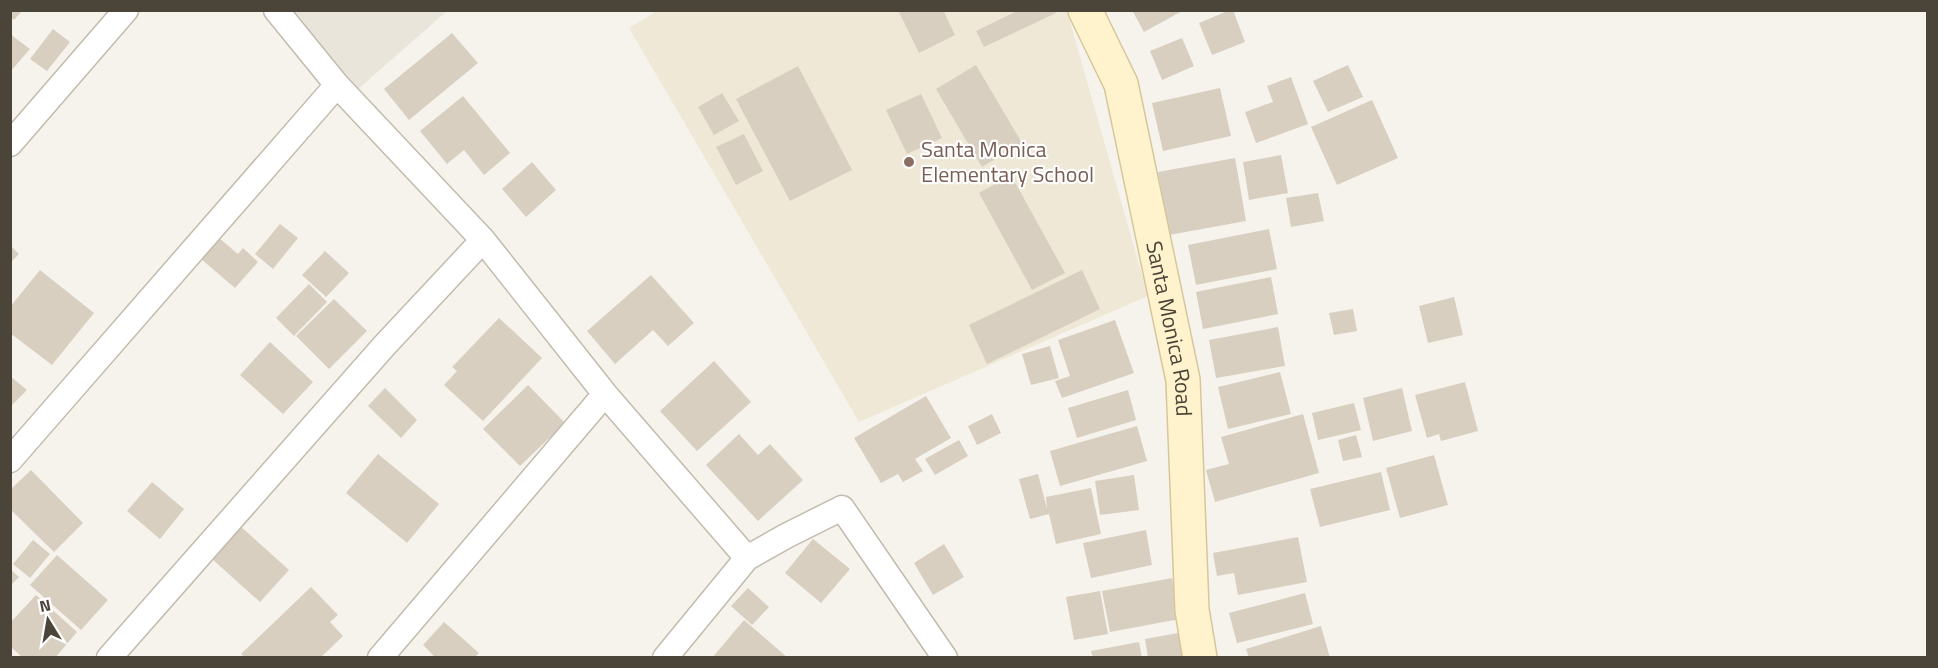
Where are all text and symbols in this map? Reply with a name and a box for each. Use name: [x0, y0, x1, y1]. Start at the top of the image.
place label: Santa Monica Elementary School: [921, 132, 1094, 191]
marker: Santa Monica Elementary School: [902, 155, 916, 169]
street label: Santa Monica Road: [1137, 238, 1201, 417]
north arrow: [18, 590, 78, 650]
text: N: [37, 592, 53, 618]

